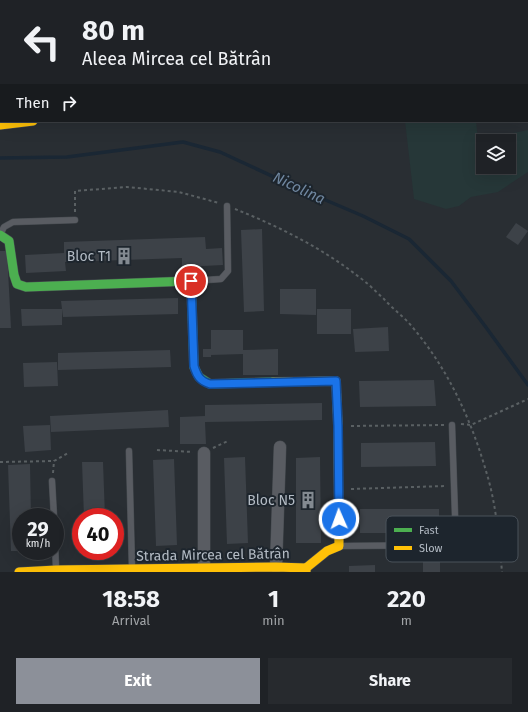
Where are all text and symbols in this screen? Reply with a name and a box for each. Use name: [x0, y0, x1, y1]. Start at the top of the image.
text: 80 m: [82, 14, 145, 47]
icon: left: [16, 16, 68, 68]
text: Aleea Mircea cel Bătrân: [82, 48, 271, 70]
icon: right: [58, 92, 80, 114]
text: Then: [16, 94, 50, 112]
map controls: [476, 134, 516, 174]
button: layers: [476, 134, 516, 174]
water label: Nicolina: [270, 168, 328, 208]
building icon: Bloc T1: [114, 246, 134, 266]
place label: Bloc T1: [67, 248, 111, 265]
pin: [174, 264, 208, 298]
icon: arrive: [180, 270, 202, 292]
building icon: Bloc N5: [298, 490, 318, 510]
place label: Bloc N5: [247, 492, 295, 509]
position arrow: [318, 498, 360, 540]
speed limit sign: 40: [72, 508, 124, 560]
legend: [386, 516, 518, 562]
text: 29: [27, 517, 49, 541]
text: Fast: [419, 524, 439, 537]
text: km/h: [26, 538, 50, 550]
text: Slow: [419, 542, 443, 555]
street label: Strada Mircea cel Bătrân: [136, 545, 290, 565]
text: 18:58: [102, 585, 160, 613]
text: 1: [268, 585, 279, 613]
text: 220: [387, 585, 426, 613]
text: Arrival: [112, 613, 150, 628]
text: min: [262, 613, 285, 628]
text: m: [401, 613, 412, 628]
button: Exit: [16, 658, 260, 704]
button: Share: [268, 658, 512, 704]

